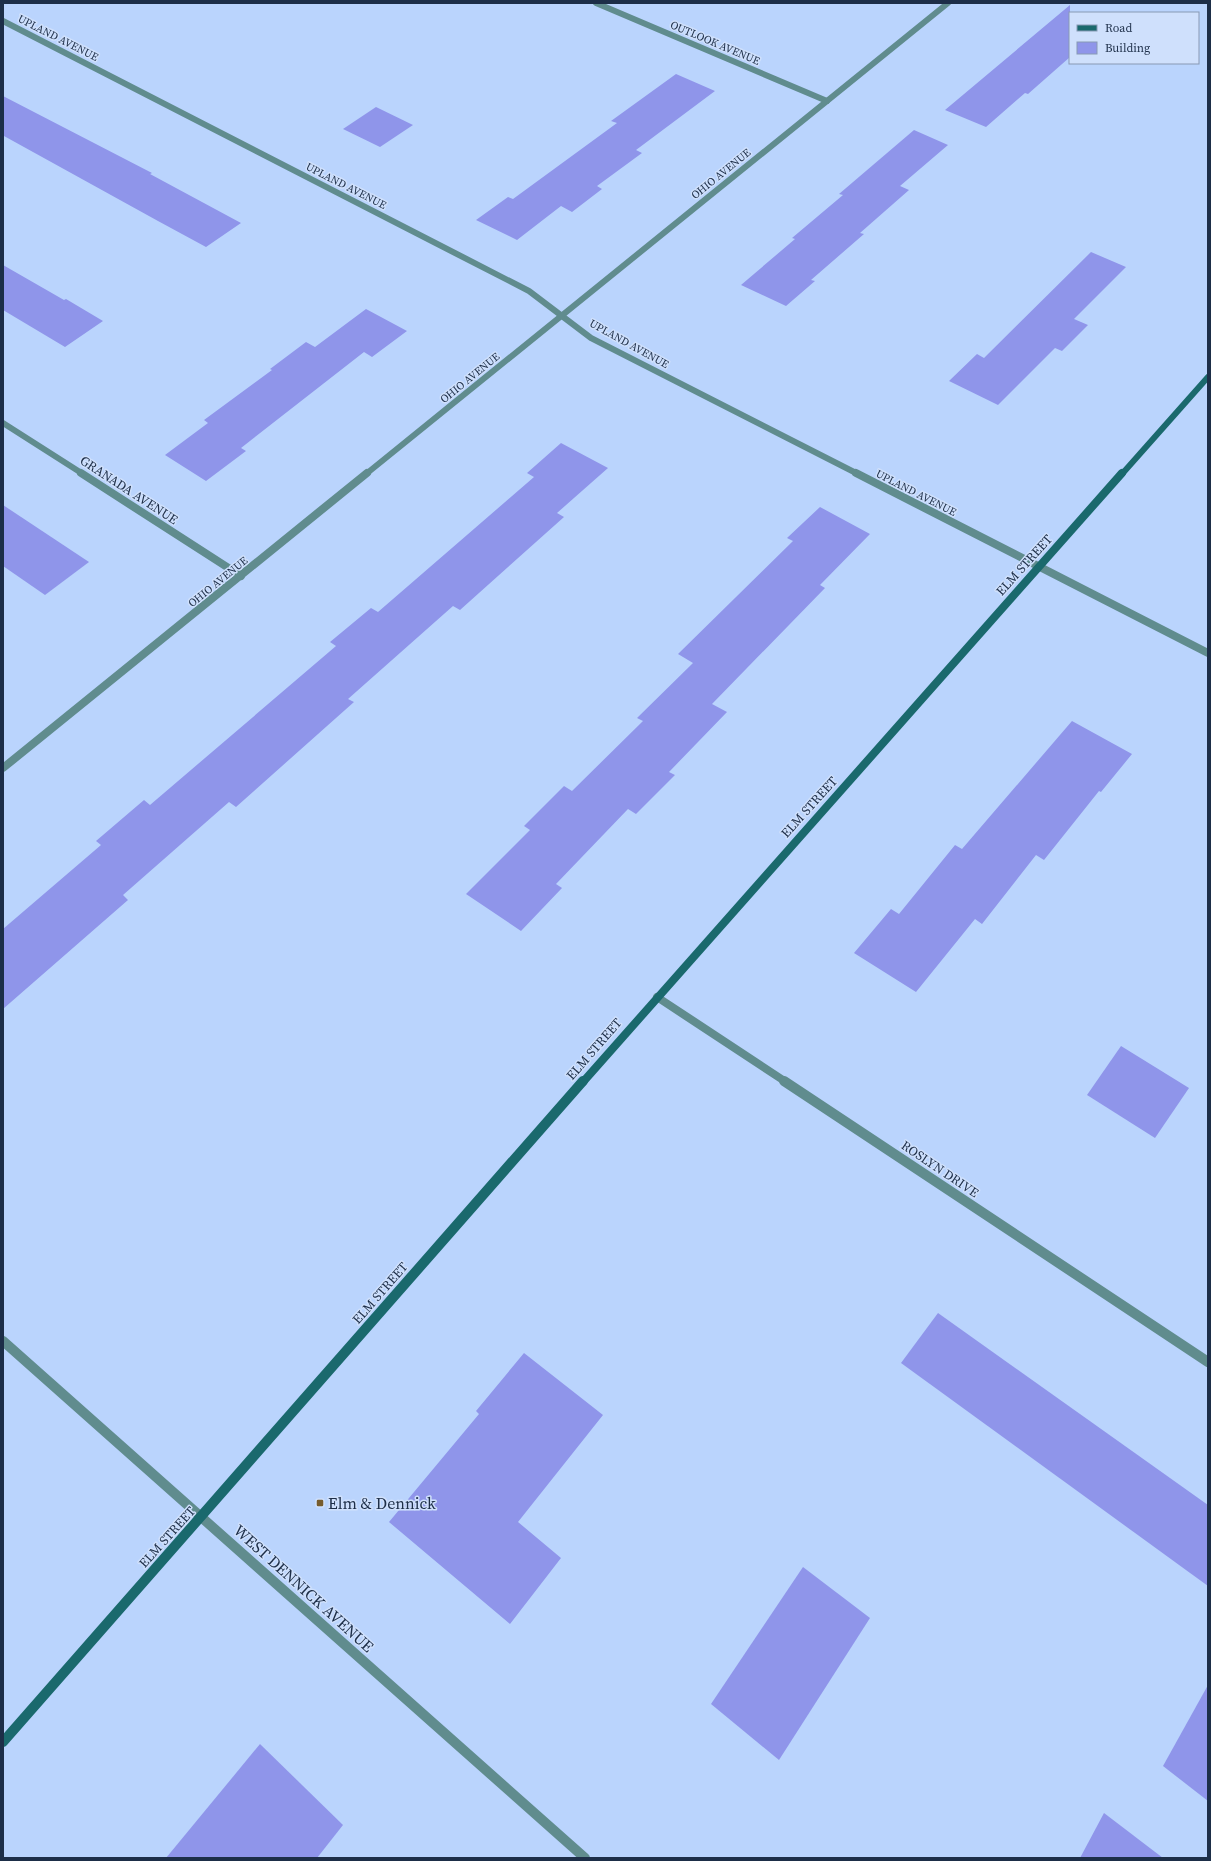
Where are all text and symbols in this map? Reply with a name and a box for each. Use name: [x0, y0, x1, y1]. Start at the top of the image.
street label: UPLAND AVENUE: [15, 11, 101, 65]
legend: [1069, 12, 1199, 64]
street label: OUTLOOK AVENUE: [668, 17, 763, 69]
text: Road: [1105, 20, 1132, 36]
text: Building: [1105, 40, 1150, 56]
street label: OHIO AVENUE: [688, 145, 754, 203]
street label: UPLAND AVENUE: [303, 159, 389, 213]
street label: UPLAND AVENUE: [587, 316, 672, 372]
street label: OHIO AVENUE: [437, 349, 503, 407]
street label: GRANADA AVENUE: [77, 452, 181, 528]
street label: UPLAND AVENUE: [873, 466, 959, 520]
street label: ELM STREET: [992, 531, 1056, 599]
street label: OHIO AVENUE: [185, 553, 251, 611]
street label: ELM STREET: [777, 773, 841, 841]
street label: ELM STREET: [562, 1014, 626, 1083]
street label: ROSLYN DRIVE: [898, 1137, 982, 1201]
street label: ELM STREET: [348, 1258, 412, 1327]
place label: Elm & Dennick: [328, 1492, 436, 1514]
marker: Elm & Dennick: [315, 1498, 325, 1508]
street label: ELM STREET: [135, 1503, 199, 1571]
street label: WEST DENNICK AVENUE: [229, 1519, 379, 1657]

